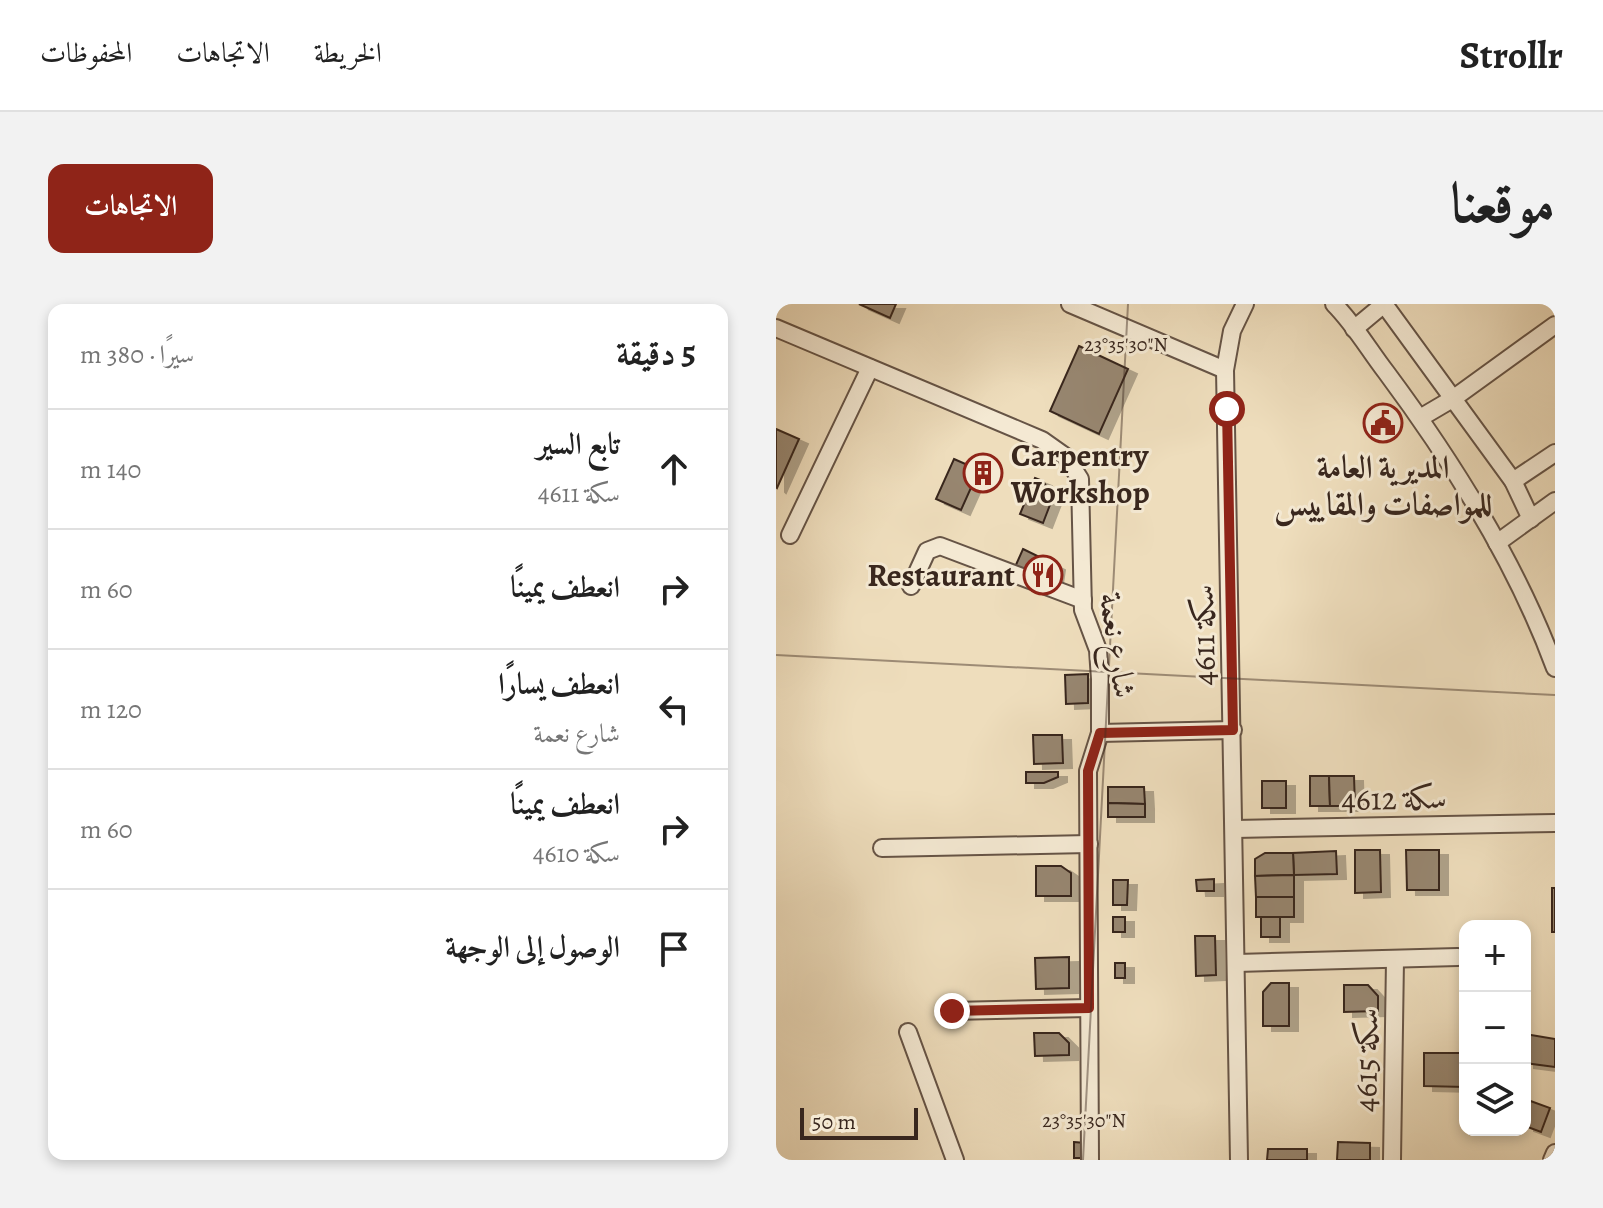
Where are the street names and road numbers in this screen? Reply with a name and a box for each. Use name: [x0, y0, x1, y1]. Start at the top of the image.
street label: سكة 4611: [1180, 584, 1226, 686]
street label: شارع نعمة: [1084, 589, 1147, 702]
street label: سكة 4612: [1341, 775, 1447, 821]
street label: سكة 4615: [1343, 1008, 1389, 1112]

